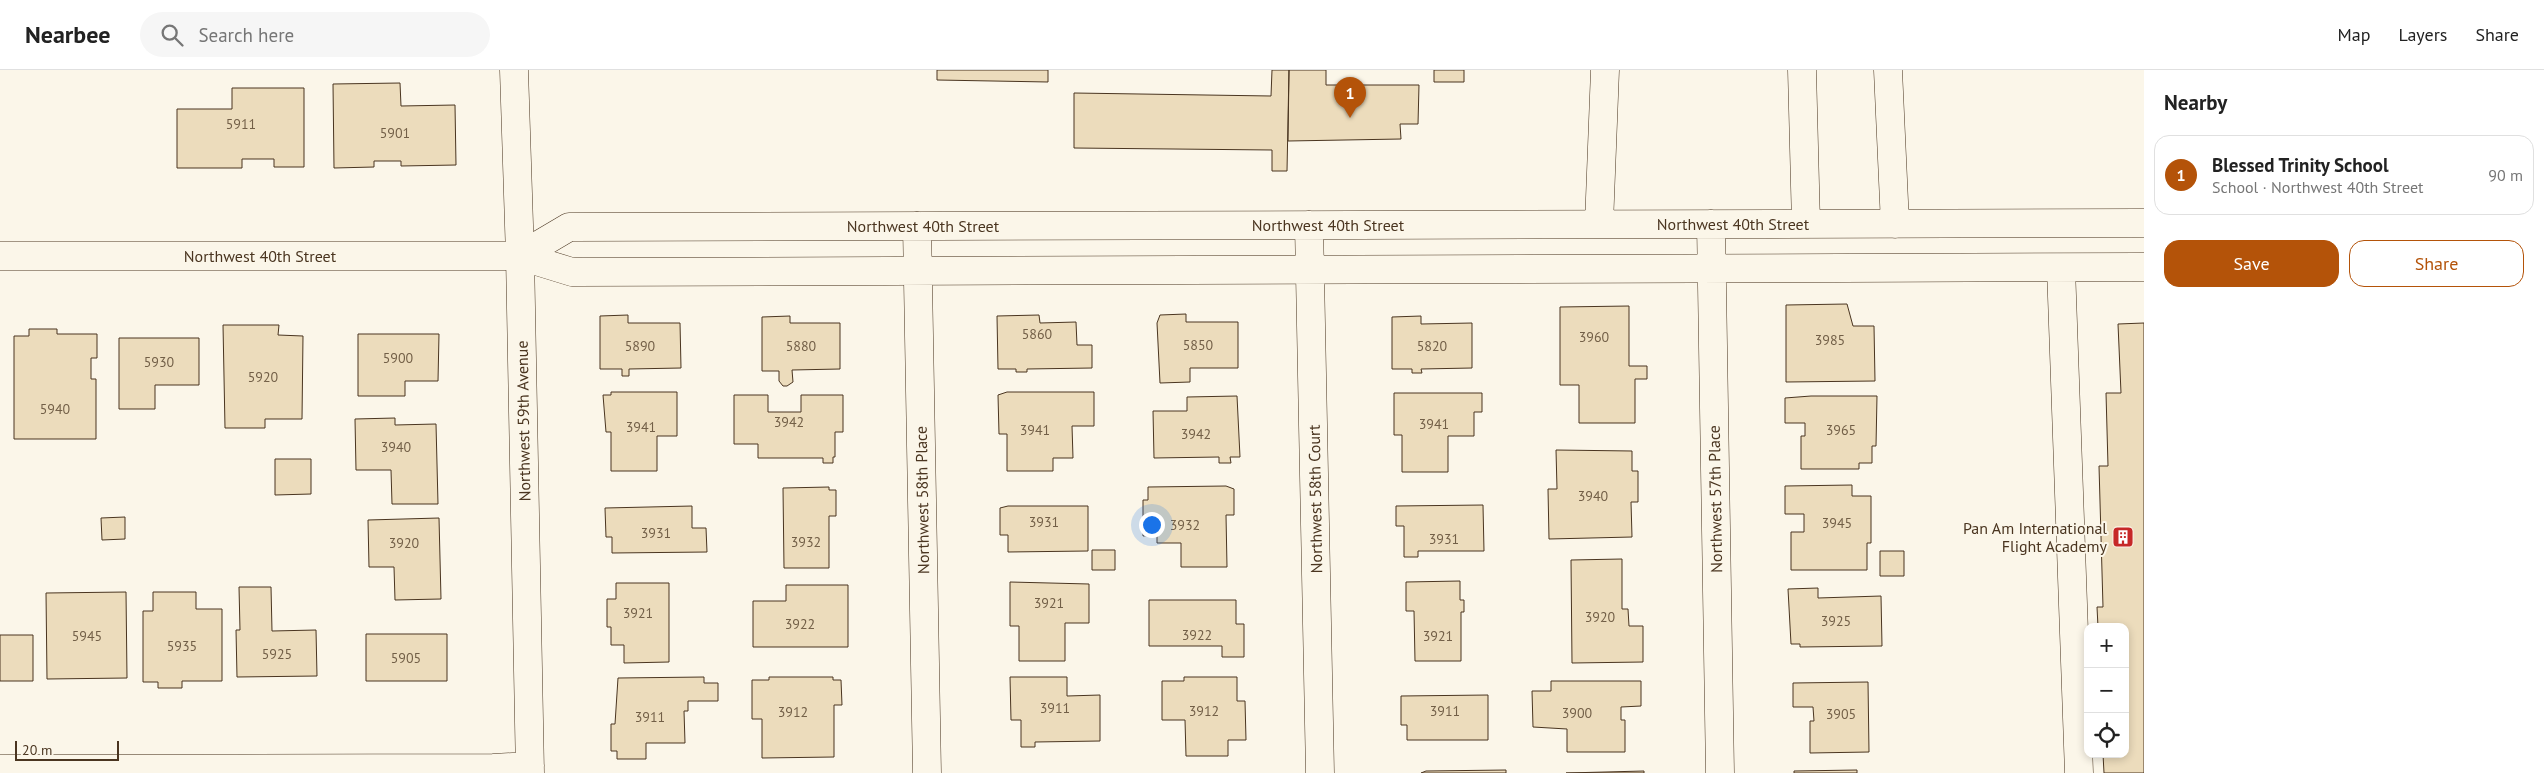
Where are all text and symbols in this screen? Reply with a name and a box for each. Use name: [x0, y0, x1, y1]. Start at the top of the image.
search box: [140, 12, 490, 57]
text: Nearbee: [25, 19, 110, 50]
icon: search: [158, 21, 186, 49]
text: Search here: [198, 23, 294, 47]
text: Map: [2338, 23, 2370, 46]
text: Layers: [2398, 23, 2447, 46]
text: Share: [2475, 23, 2519, 46]
pin: 1: [1334, 77, 1366, 118]
text: Nearby: [2164, 89, 2227, 116]
house number: 5911: [226, 115, 256, 133]
house number: 5901: [380, 124, 410, 142]
text: Blessed Trinity School: [2212, 153, 2389, 177]
text: 1: [2176, 165, 2186, 185]
text: 90 m: [2488, 165, 2523, 185]
text: School · Northwest 40th Street: [2212, 177, 2423, 197]
street label: Northwest 40th Street: [1657, 214, 1810, 234]
street label: Northwest 40th Street: [1252, 215, 1405, 235]
street label: Northwest 40th Street: [847, 216, 1000, 236]
button: Save: [2164, 240, 2339, 287]
button: Share: [2349, 240, 2524, 287]
street label: Northwest 40th Street: [184, 246, 337, 266]
house number: 5860: [1022, 325, 1053, 343]
house number: 3960: [1579, 328, 1610, 346]
house number: 3985: [1815, 331, 1845, 349]
house number: 5850: [1183, 336, 1214, 354]
house number: 5890: [625, 337, 656, 355]
house number: 5880: [786, 337, 817, 355]
house number: 5820: [1417, 337, 1448, 355]
street label: Northwest 59th Avenue: [512, 340, 534, 502]
house number: 5900: [383, 349, 414, 367]
house number: 5930: [144, 353, 175, 371]
house number: 5920: [248, 368, 279, 386]
house number: 5940: [40, 400, 71, 418]
house number: 3942: [774, 413, 804, 431]
house number: 3941: [1419, 415, 1449, 433]
house number: 3941: [626, 418, 656, 436]
house number: 3941: [1020, 421, 1050, 439]
house number: 3965: [1826, 421, 1856, 439]
street label: Northwest 58th Court: [1304, 424, 1326, 573]
house number: 3942: [1181, 425, 1211, 443]
street label: Northwest 57th Place: [1704, 425, 1726, 573]
street label: Northwest 58th Place: [911, 426, 933, 574]
house number: 3940: [381, 438, 412, 456]
house number: 3940: [1578, 487, 1609, 505]
your location: [1139, 512, 1165, 538]
house number: 3931: [1029, 513, 1059, 531]
house number: 3945: [1822, 514, 1852, 532]
house number: 3932: [1170, 516, 1200, 534]
place label: Pan Am International Flight Academy: [1963, 518, 2108, 556]
house number: 3931: [641, 524, 671, 542]
building icon: Pan Am International Flight Academy: [2111, 525, 2135, 549]
house number: 3931: [1429, 530, 1459, 548]
house number: 3932: [791, 533, 821, 551]
house number: 3920: [389, 534, 420, 552]
house number: 3921: [1034, 594, 1064, 612]
house number: 3921: [623, 604, 653, 622]
house number: 3920: [1585, 608, 1616, 626]
house number: 3925: [1821, 612, 1851, 630]
house number: 3922: [785, 615, 815, 633]
map controls: [2084, 623, 2129, 758]
button: +: [2084, 623, 2129, 668]
house number: 3922: [1182, 626, 1212, 644]
house number: 5945: [72, 627, 102, 645]
house number: 3921: [1423, 627, 1453, 645]
house number: 5935: [167, 637, 197, 655]
house number: 5925: [262, 645, 292, 663]
house number: 5905: [391, 649, 421, 667]
button: −: [2084, 668, 2129, 713]
house number: 3911: [1040, 699, 1070, 717]
house number: 3912: [1189, 702, 1219, 720]
house number: 3911: [1430, 702, 1460, 720]
house number: 3912: [778, 703, 808, 721]
house number: 3900: [1562, 704, 1593, 722]
house number: 3905: [1826, 705, 1856, 723]
house number: 3911: [635, 708, 665, 726]
button: locate: [2084, 713, 2129, 758]
scale bar: [15, 738, 119, 761]
text: 20 m: [22, 741, 52, 759]

